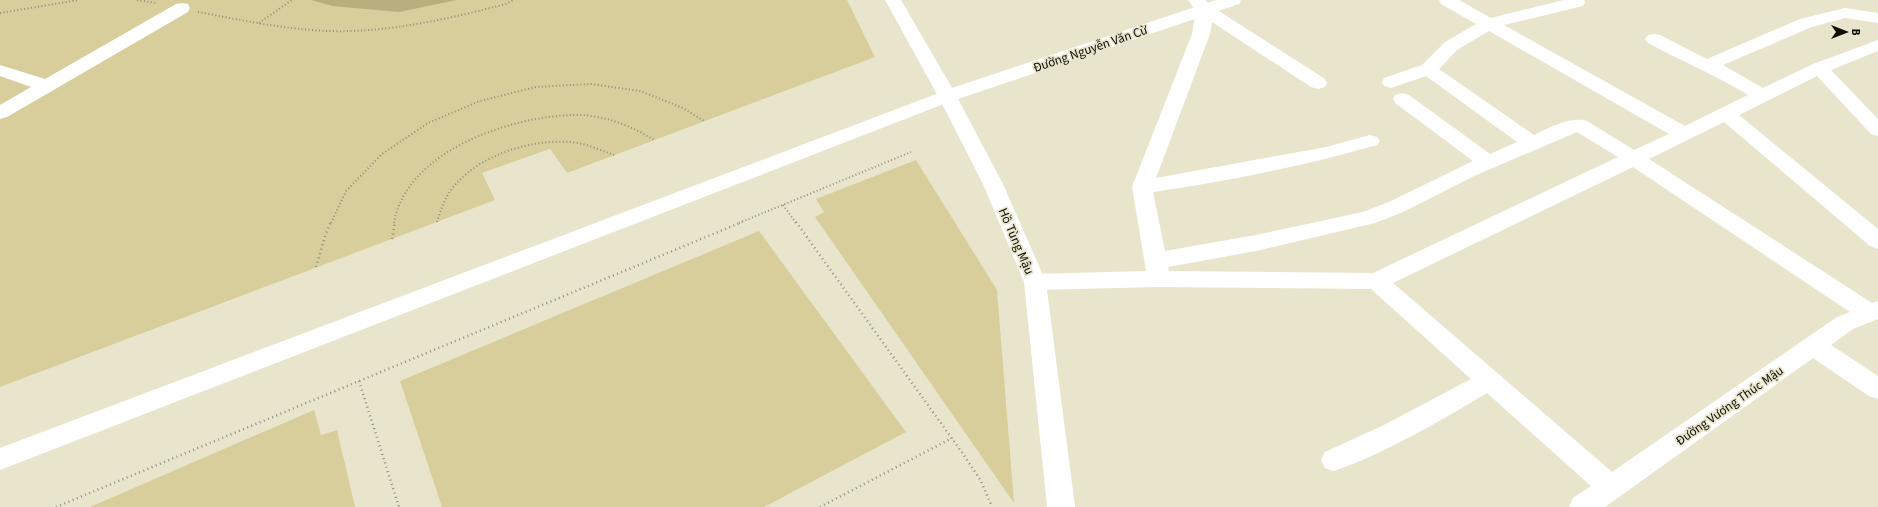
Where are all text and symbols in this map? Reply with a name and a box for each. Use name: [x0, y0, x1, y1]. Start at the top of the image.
north arrow: [1826, 12, 1866, 52]
street label: Đường Nguyễn Văn Cừ: [1031, 21, 1151, 77]
text: B: [1848, 29, 1863, 36]
street label: Hồ Tùng Mậu: [994, 205, 1038, 278]
street label: Đường Vương Thúc Mậu: [1672, 362, 1787, 450]

